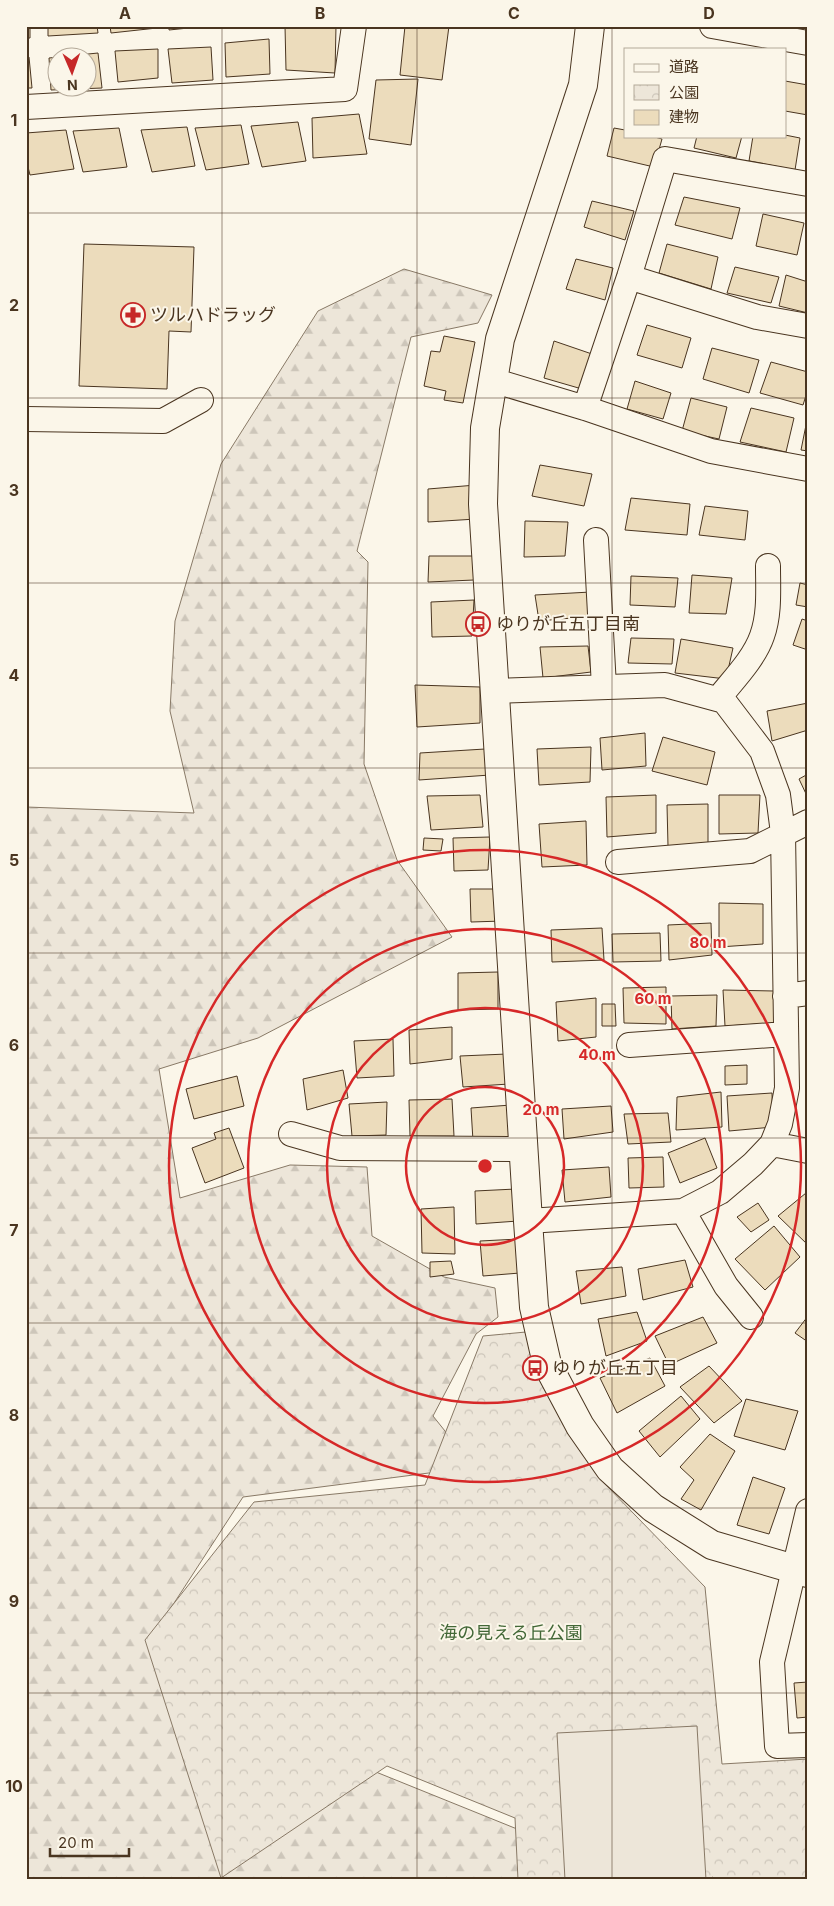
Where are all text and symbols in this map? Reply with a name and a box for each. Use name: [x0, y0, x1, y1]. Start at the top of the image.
text: A: [119, 3, 131, 23]
text: B: [315, 3, 325, 23]
text: C: [508, 3, 520, 23]
text: D: [703, 3, 715, 23]
north arrow: [48, 48, 98, 98]
legend: [624, 48, 786, 138]
text: 道路: [669, 57, 699, 76]
text: N: [67, 77, 78, 94]
text: 公園: [669, 83, 699, 102]
text: 建物: [669, 107, 699, 126]
text: 1: [11, 110, 17, 130]
text: 2: [9, 295, 19, 315]
pharmacy icon: ツルハドラッグ: [120, 302, 146, 328]
place label: ツルハドラッグ: [150, 304, 276, 325]
text: 3: [9, 480, 19, 500]
bus stop icon: ゆりが丘五丁目南: [465, 611, 491, 637]
place label: ゆりが丘五丁目南: [496, 613, 640, 634]
text: 4: [9, 665, 20, 685]
text: 5: [9, 850, 19, 870]
text: 80 m: [689, 933, 727, 952]
text: 60 m: [634, 989, 672, 1008]
text: 6: [9, 1035, 19, 1055]
text: 40 m: [578, 1045, 616, 1064]
text: 20 m: [523, 1100, 559, 1119]
centre of rings: [476, 1157, 494, 1175]
text: 7: [9, 1220, 19, 1240]
bus stop icon: ゆりが丘五丁目: [522, 1355, 548, 1381]
place label: ゆりが丘五丁目: [552, 1357, 678, 1378]
text: 8: [9, 1405, 19, 1425]
text: 9: [9, 1591, 19, 1611]
park label: 海の見える丘公園: [439, 1622, 583, 1643]
text: 10: [5, 1776, 23, 1796]
scale bar: [50, 1826, 129, 1858]
text: 20 m: [58, 1833, 94, 1852]

